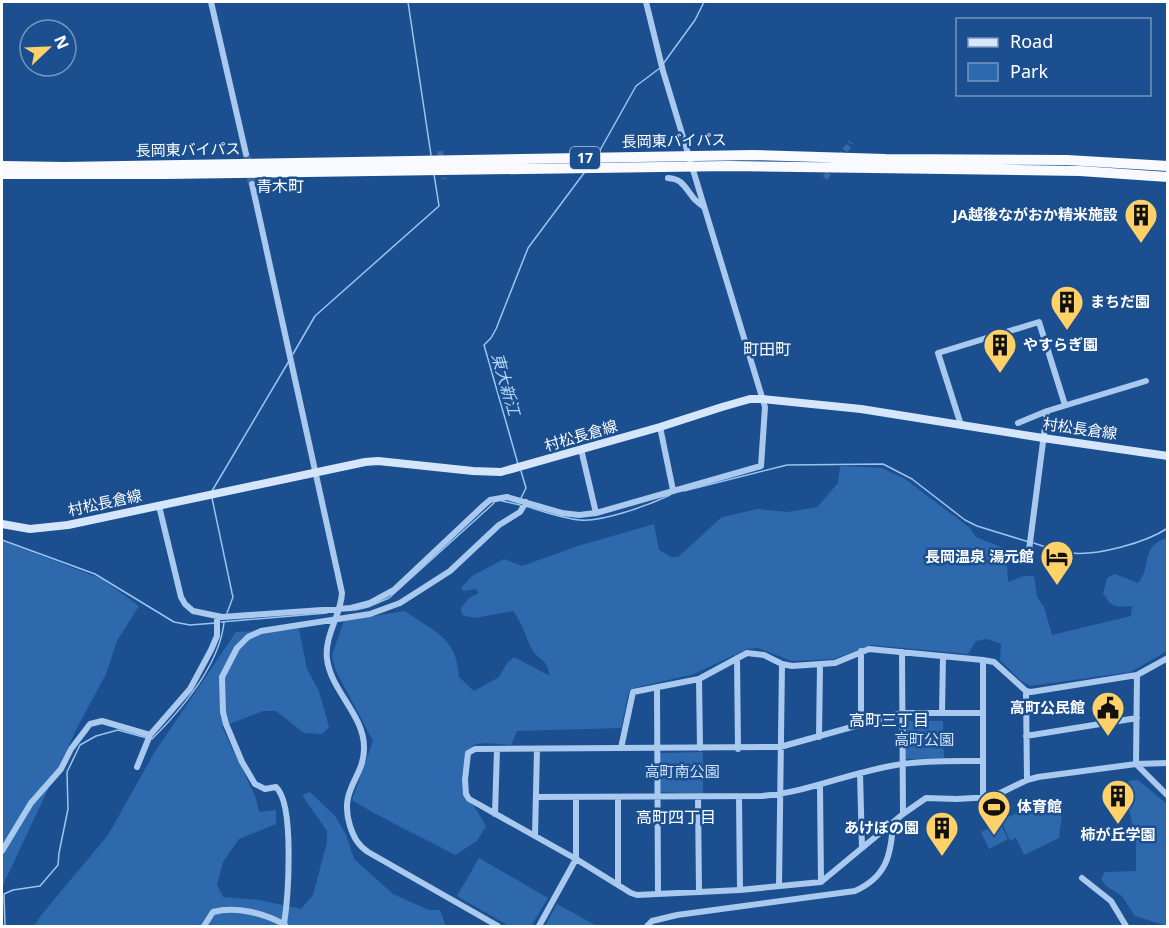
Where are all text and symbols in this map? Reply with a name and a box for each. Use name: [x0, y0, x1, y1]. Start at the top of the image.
north arrow: [18, 18, 78, 78]
legend: [956, 18, 1151, 96]
text: Road: [1010, 29, 1053, 53]
text: N: [49, 32, 74, 52]
text: Park: [1010, 59, 1048, 83]
street label: 長岡東バイパス: [621, 129, 727, 151]
street label: 長岡東バイパス: [135, 138, 241, 160]
road number: 17: [570, 147, 600, 169]
district label: 青木町: [256, 175, 304, 197]
building icon: JA越後ながおか精米施設: [1123, 197, 1159, 244]
place label: JA越後ながおか精米施設: [951, 204, 1118, 224]
building icon: まちだ園: [1049, 284, 1085, 331]
place label: まちだ園: [1090, 291, 1150, 311]
building icon: やすらぎ園: [982, 327, 1018, 374]
place label: やすらぎ園: [1023, 334, 1098, 354]
district label: 町田町: [743, 338, 791, 360]
water label: 東大新江: [487, 350, 526, 420]
street label: 村松長倉線: [1042, 413, 1119, 443]
street label: 村松長倉線: [542, 415, 620, 455]
street label: 村松長倉線: [66, 484, 144, 520]
hotel icon: 長岡温泉 湯元館: [1039, 539, 1075, 586]
place label: 長岡温泉 湯元館: [925, 546, 1034, 566]
public building icon: 高町公民館: [1090, 690, 1126, 737]
place label: 高町公民館: [1010, 697, 1085, 717]
district label: 高町三丁目: [849, 709, 929, 731]
park label: 高町公園: [894, 729, 954, 749]
park label: 高町南公園: [644, 761, 720, 781]
building icon: 柿が丘学園: [1100, 778, 1136, 825]
sports icon: 体育館: [976, 789, 1012, 836]
place label: 体育館: [1017, 796, 1062, 816]
district label: 高町四丁目: [636, 806, 716, 828]
building icon: あけぼの園: [924, 810, 960, 857]
place label: あけぼの園: [844, 817, 919, 837]
place label: 柿が丘学園: [1080, 824, 1156, 844]

